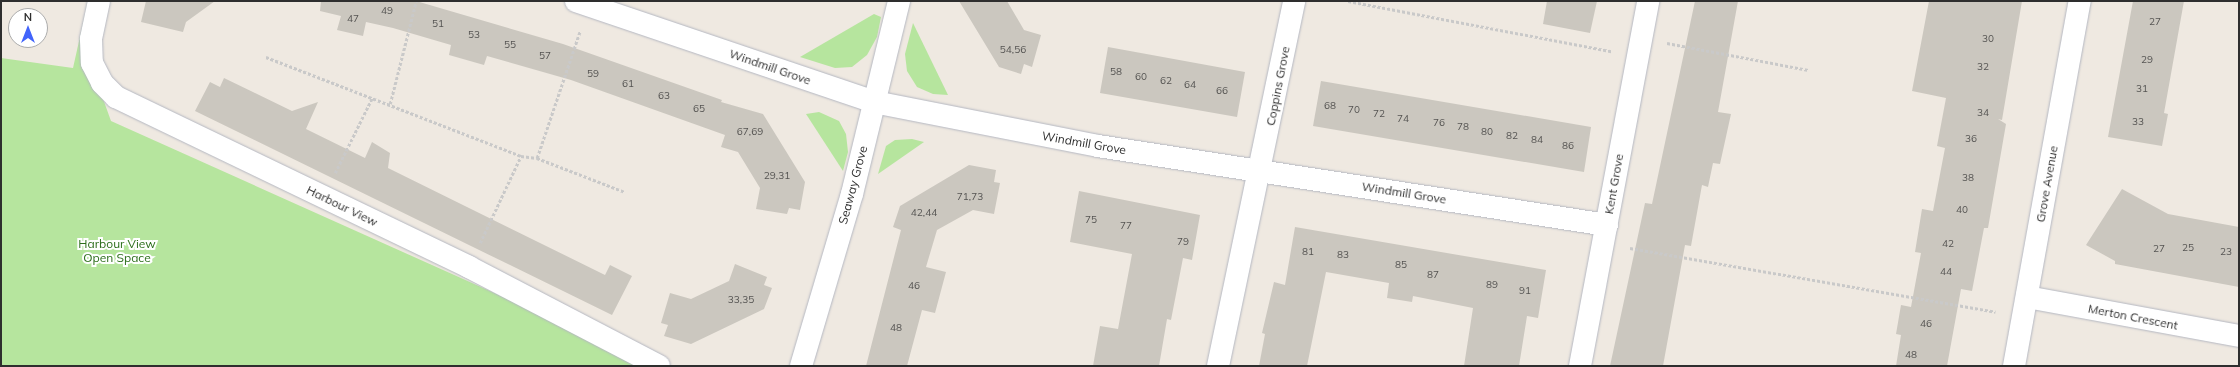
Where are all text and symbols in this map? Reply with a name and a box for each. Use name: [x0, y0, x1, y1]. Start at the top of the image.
house number: 49: [381, 5, 393, 17]
north arrow: [8, 8, 48, 48]
text: N: [24, 10, 32, 24]
house number: 47: [347, 13, 359, 25]
house number: 27: [2149, 16, 2161, 28]
house number: 51: [432, 18, 444, 30]
house number: 53: [468, 29, 480, 41]
house number: 30: [1982, 33, 1994, 45]
house number: 55: [504, 39, 516, 51]
house number: 54,56: [1000, 44, 1026, 56]
street label: Coppins Grove: [1263, 45, 1293, 127]
street label: Windmill Grove: [727, 46, 813, 88]
house number: 57: [539, 50, 551, 62]
house number: 29: [2141, 54, 2153, 66]
house number: 32: [1977, 61, 1989, 73]
house number: 58: [1110, 66, 1122, 78]
house number: 59: [587, 68, 599, 80]
house number: 60: [1135, 71, 1147, 83]
house number: 62: [1160, 75, 1172, 87]
house number: 61: [622, 78, 634, 90]
house number: 64: [1184, 79, 1196, 91]
house number: 31: [2136, 83, 2148, 95]
house number: 66: [1216, 85, 1228, 97]
house number: 63: [658, 90, 670, 102]
house number: 68: [1324, 100, 1336, 112]
house number: 65: [693, 103, 705, 115]
house number: 70: [1348, 104, 1360, 116]
house number: 34: [1977, 107, 1989, 119]
house number: 72: [1373, 108, 1385, 120]
house number: 74: [1397, 113, 1409, 125]
house number: 33: [2132, 116, 2144, 128]
house number: 76: [1433, 117, 1445, 129]
house number: 78: [1457, 121, 1469, 133]
house number: 67,69: [737, 126, 763, 138]
house number: 80: [1481, 126, 1493, 138]
street label: Windmill Grove: [1041, 129, 1127, 157]
house number: 82: [1506, 130, 1518, 142]
house number: 36: [1965, 133, 1977, 145]
house number: 84: [1531, 134, 1543, 146]
house number: 86: [1562, 140, 1574, 152]
street label: Seaway Grove: [836, 144, 870, 226]
street label: Grove Avenue: [2033, 145, 2061, 223]
street label: Kent Grove: [1602, 153, 1626, 215]
house number: 29,31: [764, 170, 790, 182]
house number: 38: [1962, 172, 1974, 184]
street label: Windmill Grove: [1361, 179, 1447, 207]
street label: Harbour View: [304, 183, 380, 229]
house number: 71,73: [957, 191, 983, 203]
house number: 40: [1956, 204, 1968, 216]
house number: 42,44: [911, 207, 937, 219]
house number: 75: [1085, 214, 1097, 226]
house number: 77: [1120, 220, 1132, 232]
house number: 79: [1177, 236, 1189, 248]
park label: Harbour View Open Space: [78, 237, 156, 265]
house number: 42: [1942, 238, 1954, 250]
house number: 25: [2182, 242, 2194, 254]
house number: 27: [2153, 243, 2165, 255]
house number: 81: [1302, 246, 1314, 258]
house number: 23: [2220, 246, 2232, 258]
house number: 83: [1337, 249, 1349, 261]
house number: 85: [1395, 259, 1407, 271]
house number: 44: [1940, 266, 1952, 278]
house number: 87: [1427, 269, 1439, 281]
house number: 89: [1486, 279, 1498, 291]
house number: 46: [908, 280, 920, 292]
house number: 91: [1519, 285, 1531, 297]
house number: 33,35: [728, 294, 754, 306]
street label: Merton Crescent: [2087, 301, 2179, 333]
house number: 46: [1920, 318, 1932, 330]
house number: 48: [890, 322, 902, 334]
house number: 48: [1905, 349, 1917, 361]

